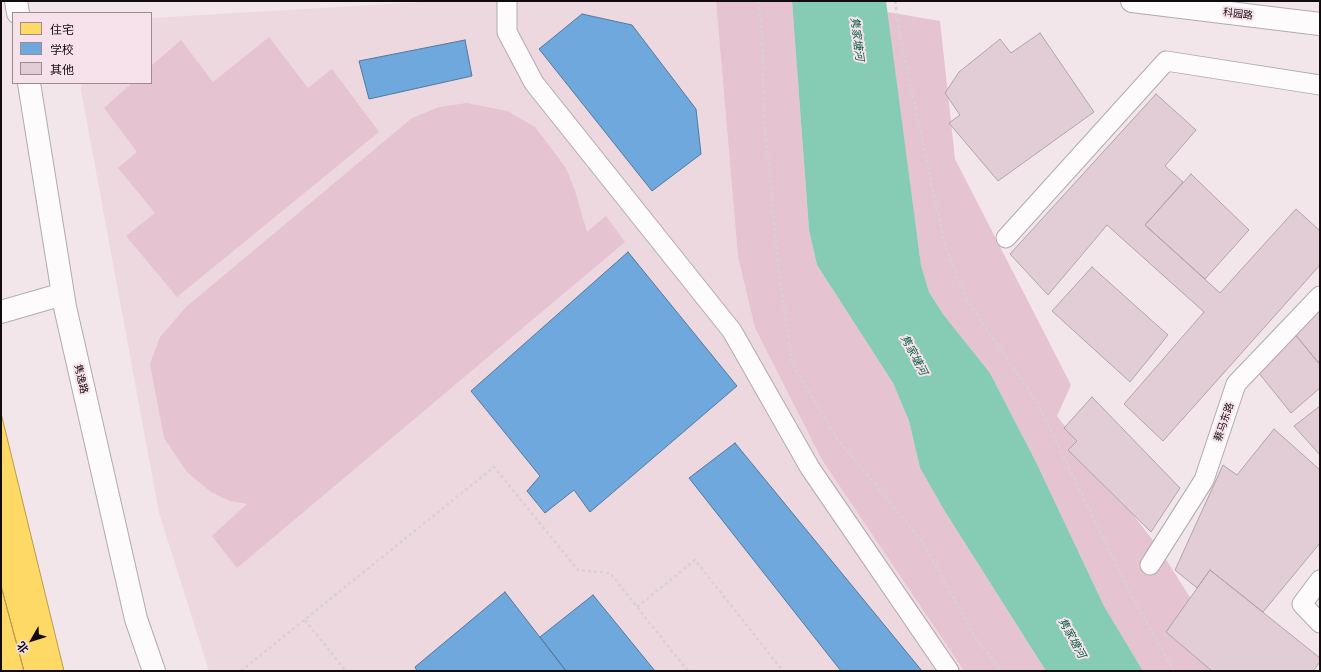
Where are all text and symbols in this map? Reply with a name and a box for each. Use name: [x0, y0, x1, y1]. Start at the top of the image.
street label: 科园路: [1222, 6, 1254, 22]
legend: [12, 12, 152, 84]
water label: 隽家塘河: [848, 16, 866, 62]
text: 住宅: [50, 23, 74, 37]
text: 学校: [50, 43, 74, 57]
text: 其他: [50, 63, 74, 77]
water label: 隽家塘河: [898, 332, 930, 378]
street label: 隽逸路: [72, 363, 90, 395]
street label: 蔡马东路: [1212, 401, 1236, 443]
water label: 隽家塘河: [1056, 616, 1088, 660]
north arrow: [12, 620, 52, 660]
text: 北: [15, 640, 31, 656]

